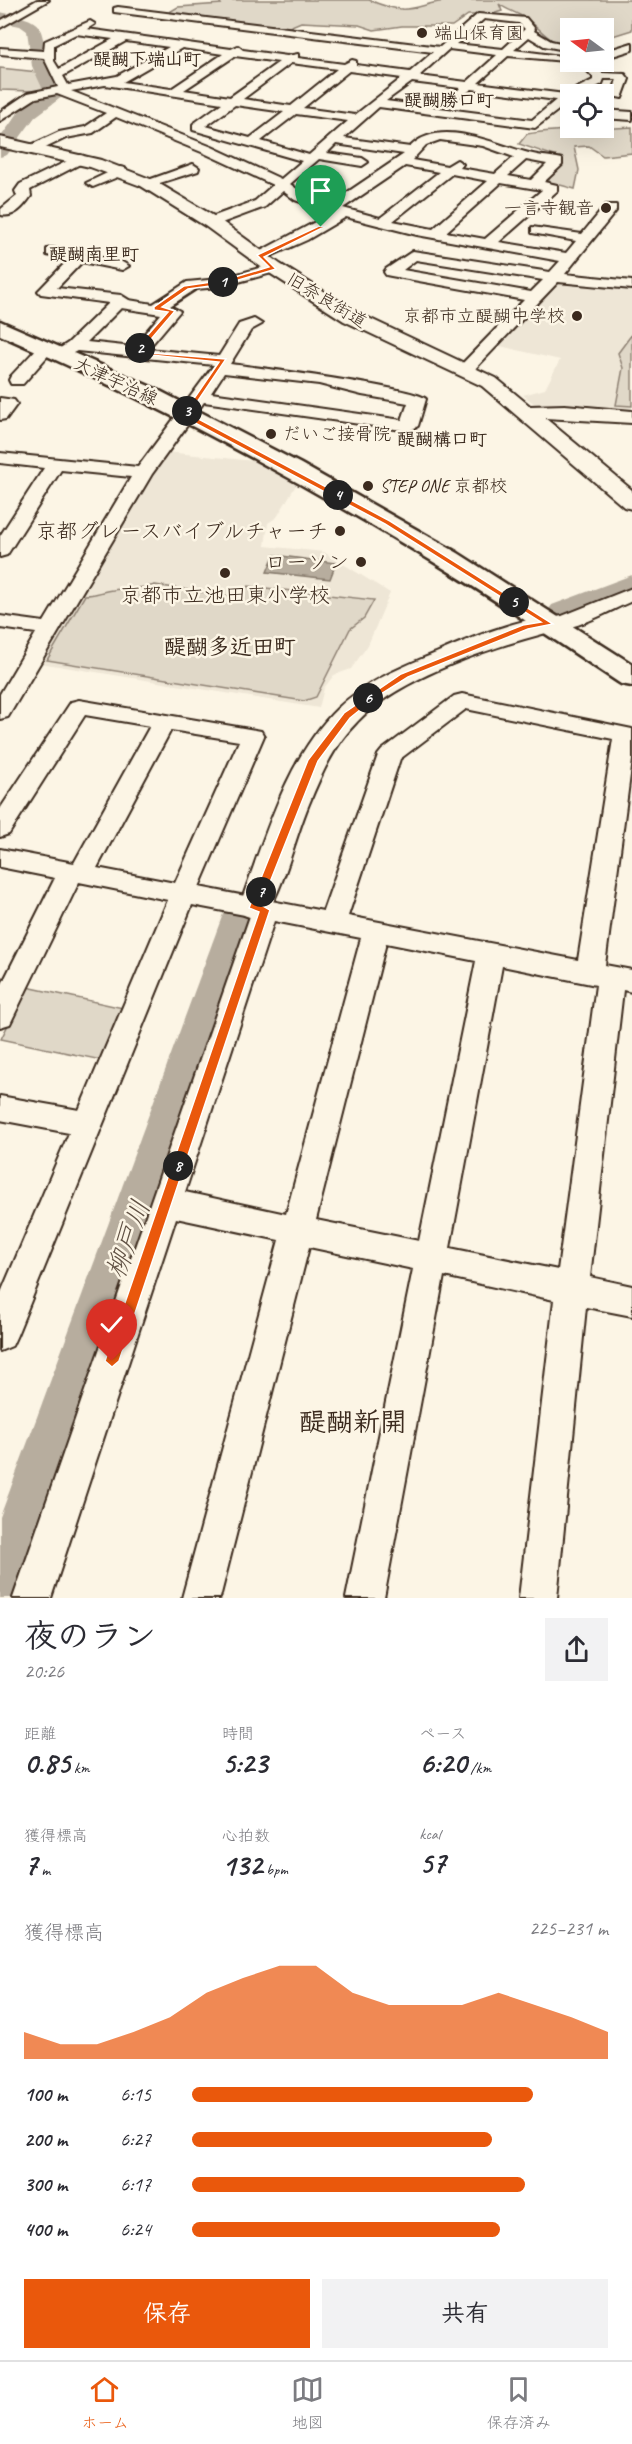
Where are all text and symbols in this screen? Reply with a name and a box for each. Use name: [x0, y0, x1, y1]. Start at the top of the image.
north arrow: [560, 18, 614, 72]
map controls: [560, 18, 614, 138]
place label: 端山保育園: [434, 22, 524, 44]
marker: 端山保育園: [415, 26, 429, 40]
district label: 醍醐下端山町: [93, 48, 201, 70]
button: locate: [560, 84, 614, 138]
district label: 醍醐勝口町: [404, 89, 494, 111]
pin: [295, 165, 346, 227]
icon: arrive: [304, 174, 337, 207]
place label: 一言寺観音: [504, 197, 594, 219]
marker: 一言寺観音: [599, 201, 613, 215]
district label: 醍醐南里町: [49, 243, 139, 265]
pin: 1: [208, 267, 238, 297]
street label: 旧奈良街道: [283, 267, 371, 333]
text: 1: [219, 272, 227, 292]
place label: 京都市立醍醐中学校: [403, 305, 565, 327]
marker: 京都市立醍醐中学校: [570, 309, 584, 323]
pin: 2: [125, 333, 155, 363]
text: 2: [136, 338, 144, 358]
street label: 大津宇治線: [71, 352, 161, 410]
pin: 3: [172, 396, 202, 426]
text: 3: [183, 401, 191, 421]
place label: だいご接骨院: [283, 423, 391, 445]
marker: だいご接骨院: [264, 427, 278, 441]
district label: 醍醐構口町: [397, 428, 487, 450]
place label: STEP ONE 京都校: [380, 475, 507, 497]
marker: STEP ONE 京都校: [361, 479, 375, 493]
pin: 4: [323, 480, 353, 510]
text: 4: [334, 485, 342, 505]
place label: 京都グレースバイブルチャーチ: [36, 518, 328, 544]
marker: 京都グレースバイブルチャーチ: [333, 524, 347, 538]
place label: ローソン: [265, 549, 349, 575]
marker: ローソン: [354, 555, 368, 569]
marker: 京都市立池田東小学校: [218, 566, 232, 580]
place label: 京都市立池田東小学校: [120, 582, 330, 608]
pin: 5: [499, 587, 529, 617]
text: 5: [511, 592, 517, 612]
district label: 醍醐多近田町: [164, 633, 296, 661]
pin: 6: [353, 683, 383, 713]
text: 6: [364, 688, 372, 708]
pin: 7: [246, 877, 276, 907]
text: 7: [257, 882, 265, 902]
pin: 8: [163, 1151, 193, 1181]
text: 8: [174, 1156, 182, 1176]
water label: 柳戸川: [98, 1195, 158, 1283]
pin: [86, 1299, 137, 1361]
icon: check: [95, 1308, 128, 1341]
district label: 醍醐新開: [299, 1405, 407, 1439]
text: 夜のラン: [24, 1615, 156, 1657]
button: share: [545, 1618, 608, 1681]
text: 20:26: [24, 1659, 64, 1684]
text: 距離: [24, 1724, 56, 1744]
text: 時間: [222, 1724, 254, 1744]
text: ペース: [419, 1724, 466, 1744]
text: 0.85: [24, 1744, 70, 1782]
text: 5:23: [222, 1744, 268, 1782]
text: 6:20: [419, 1744, 466, 1782]
text: km: [70, 1758, 89, 1778]
text: /km: [466, 1758, 491, 1778]
text: kcal: [419, 1824, 440, 1844]
text: 獲得標高: [24, 1826, 88, 1846]
text: 心拍数: [222, 1826, 270, 1846]
text: 57: [419, 1844, 446, 1882]
text: 7: [24, 1846, 37, 1884]
text: 132: [222, 1846, 262, 1884]
text: m: [37, 1860, 50, 1880]
text: bpm: [262, 1860, 288, 1880]
text: 225–231 m: [529, 1916, 608, 1941]
text: 獲得標高: [24, 1920, 104, 1945]
text: 100 m: [24, 2082, 67, 2107]
text: 6:15: [120, 2082, 151, 2107]
text: 200 m: [24, 2127, 67, 2152]
text: 6:27: [120, 2127, 151, 2152]
text: 300 m: [24, 2172, 67, 2197]
text: 6:17: [120, 2172, 151, 2197]
text: 400 m: [24, 2217, 67, 2242]
text: 6:24: [120, 2217, 151, 2242]
button: 保存: [24, 2279, 310, 2348]
button: 共有: [322, 2279, 608, 2348]
tab: ホーム: [81, 2373, 129, 2433]
tab: 地図: [291, 2373, 324, 2433]
tab: 保存済み: [487, 2373, 551, 2433]

